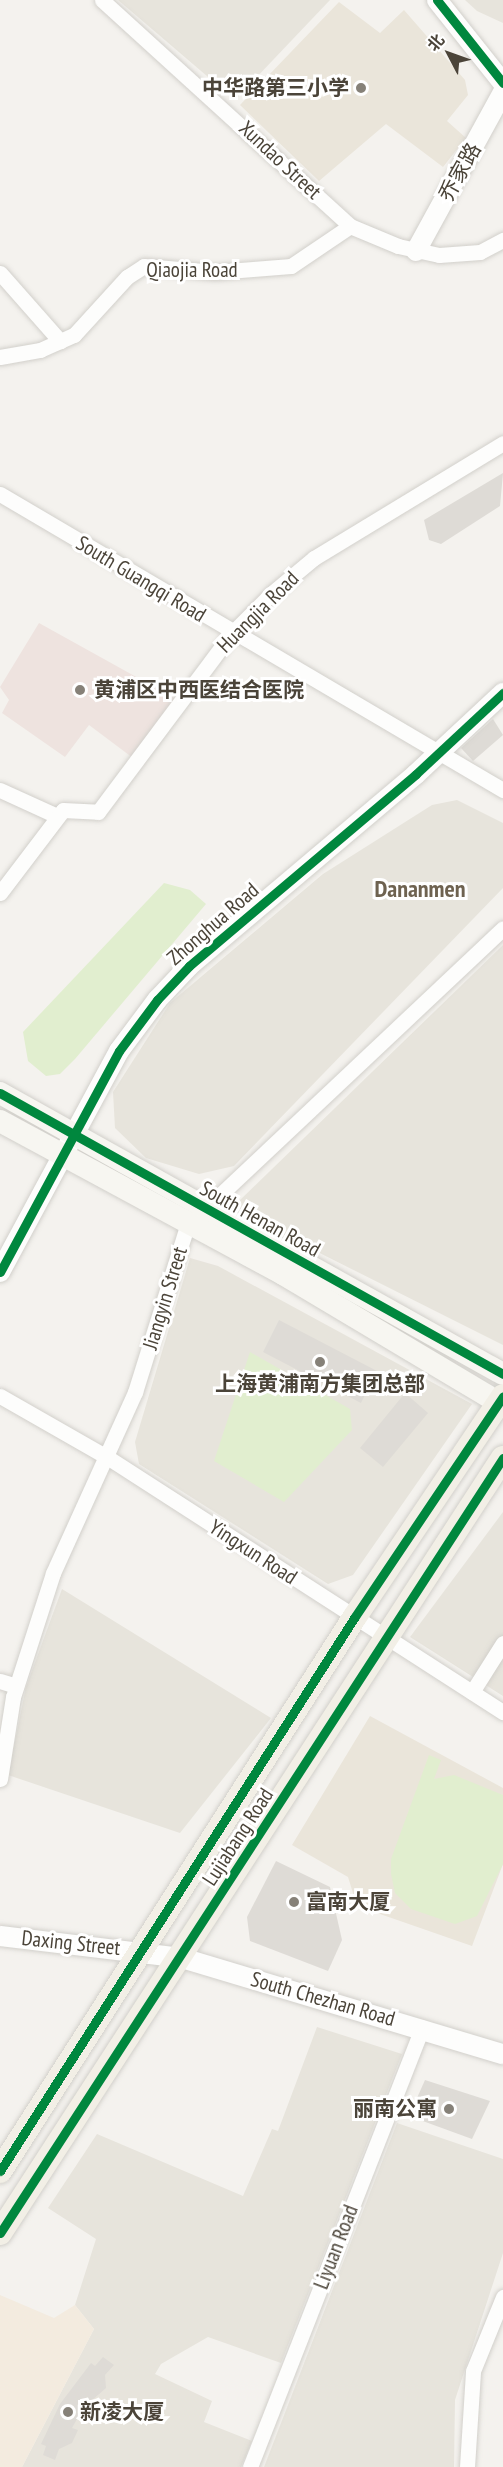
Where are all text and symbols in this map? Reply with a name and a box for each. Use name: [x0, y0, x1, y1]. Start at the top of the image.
north arrow: [419, 24, 479, 84]
text: 北: [423, 30, 448, 55]
place label: 中华路第三小学: [202, 75, 349, 101]
marker: 中华路第三小学: [354, 81, 368, 95]
street label: Xundao Street: [234, 116, 326, 204]
street label: 乔家路: [434, 138, 486, 206]
street label: Qiaojia Road: [146, 257, 238, 283]
street label: South Guangqi Road: [72, 530, 210, 628]
street label: Huangjia Road: [212, 566, 304, 658]
place label: 黄浦区中西医结合医院: [94, 677, 304, 703]
marker: 黄浦区中西医结合医院: [71, 681, 89, 699]
district label: Dananmen: [374, 875, 466, 903]
street label: Zhonghua Road: [162, 877, 264, 971]
street label: South Henan Road: [195, 1176, 325, 1262]
street label: Jiangyin Street: [137, 1244, 193, 1352]
marker: 上海黄浦南方集团总部: [313, 1355, 327, 1369]
place label: 上海黄浦南方集团总部: [215, 1371, 425, 1397]
street label: Yingxun Road: [204, 1514, 302, 1590]
street label: Lujiabang Road: [197, 1784, 279, 1890]
place label: 富南大厦: [306, 1889, 390, 1915]
marker: 富南大厦: [287, 1895, 301, 1909]
street label: Daxing Street: [21, 1925, 121, 1961]
street label: South Chezhan Road: [248, 1966, 398, 2032]
place label: 丽南公寓: [353, 2096, 437, 2122]
marker: 丽南公寓: [442, 2102, 456, 2116]
street label: Liyuan Road: [308, 2201, 364, 2293]
place label: 新凌大厦: [80, 2399, 164, 2425]
marker: 新凌大厦: [61, 2405, 75, 2419]

